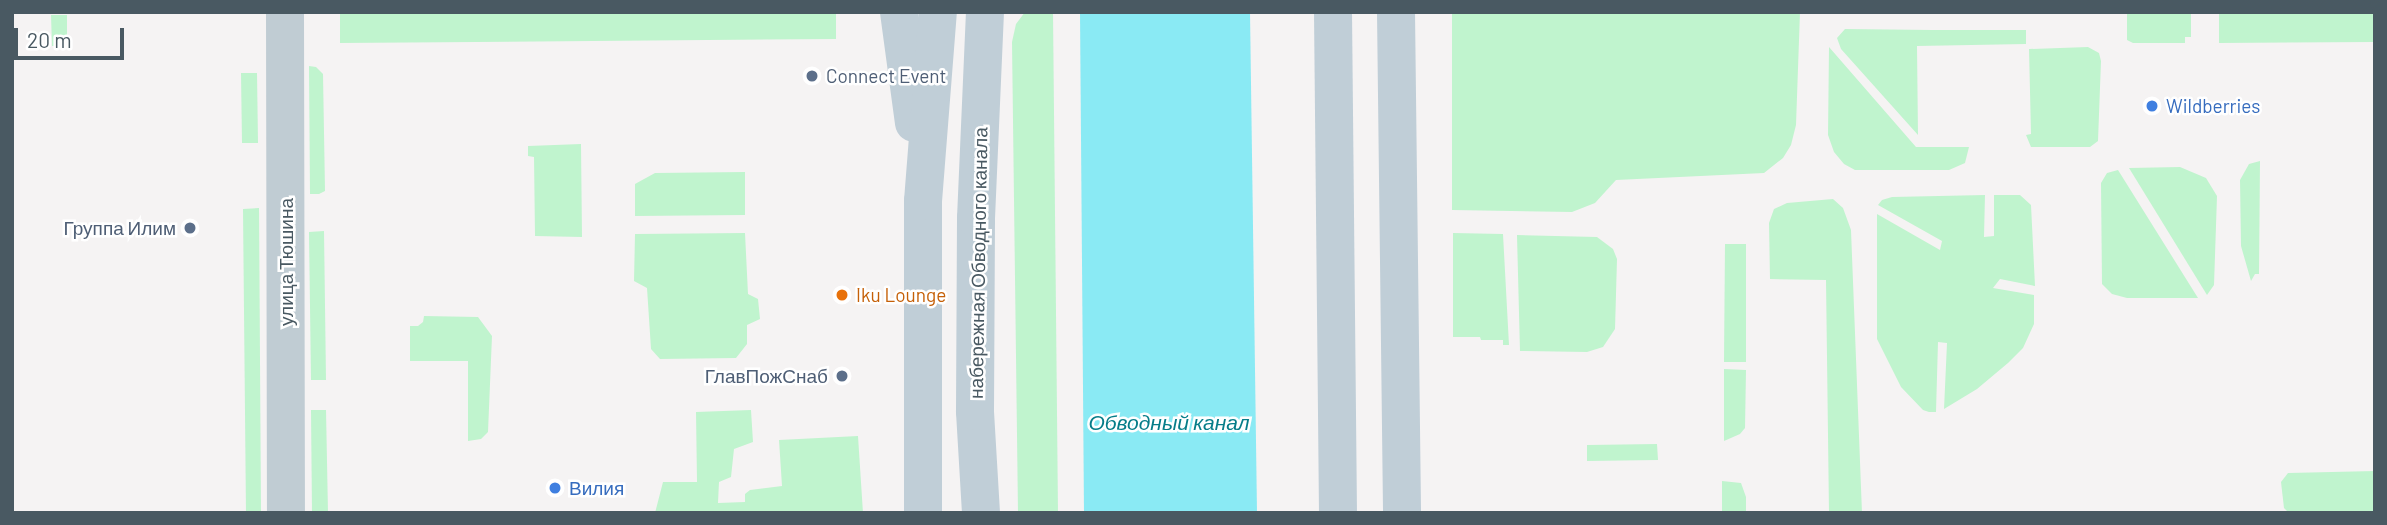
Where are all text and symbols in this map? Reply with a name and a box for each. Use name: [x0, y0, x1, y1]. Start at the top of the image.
scale bar: [18, 14, 128, 58]
text: 20 m: [27, 27, 72, 52]
place label: Connect Event: [826, 65, 946, 87]
marker: Connect Event: [804, 68, 820, 84]
place label: Wildberries: [2166, 95, 2260, 117]
marker: Wildberries: [2144, 98, 2160, 114]
street label: набережная Обводного канала: [964, 127, 992, 399]
street label: улица Тюшина: [275, 198, 297, 326]
place label: Группа Илим: [64, 217, 176, 239]
marker: Группа Илим: [182, 220, 198, 236]
place label: Iku Lounge: [856, 284, 946, 306]
marker: Iku Lounge: [834, 287, 850, 303]
place label: ГлавПожСнаб: [705, 365, 828, 387]
marker: ГлавПожСнаб: [834, 368, 850, 384]
water label: Обводный канал: [1088, 409, 1250, 435]
place label: Вилия: [569, 477, 624, 499]
marker: Вилия: [547, 480, 563, 496]

